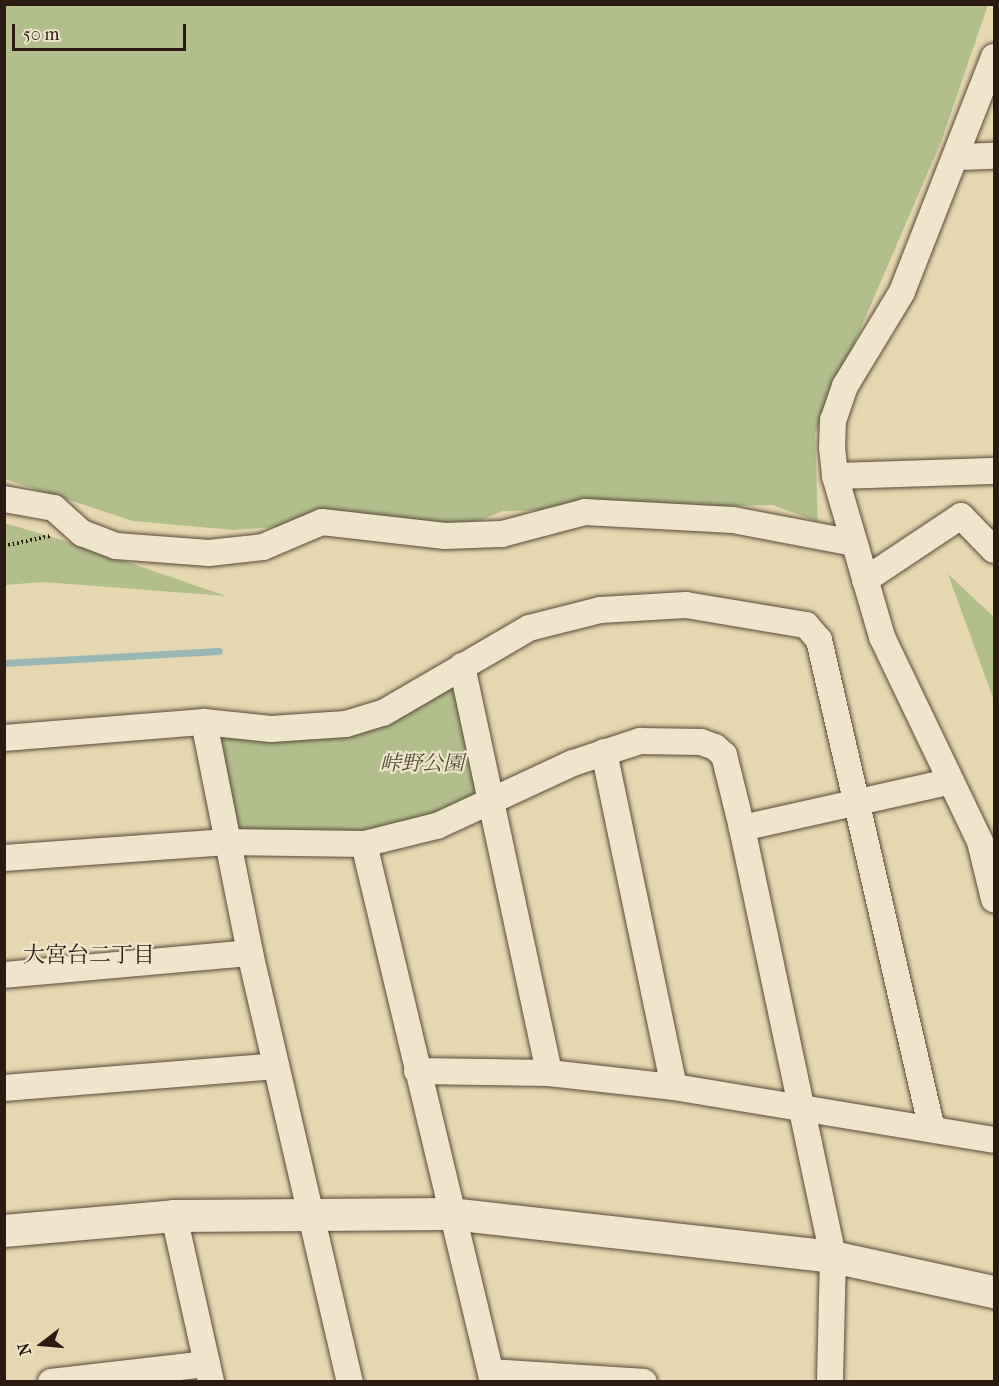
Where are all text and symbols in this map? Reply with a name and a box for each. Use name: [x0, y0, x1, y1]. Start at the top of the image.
scale bar: [15, 12, 189, 50]
text: 50 m: [23, 24, 59, 45]
park label: 峠野公園: [380, 750, 464, 776]
district label: 大宮台二丁目: [23, 943, 155, 969]
north arrow: [12, 1314, 72, 1374]
text: N: [13, 1341, 35, 1358]

